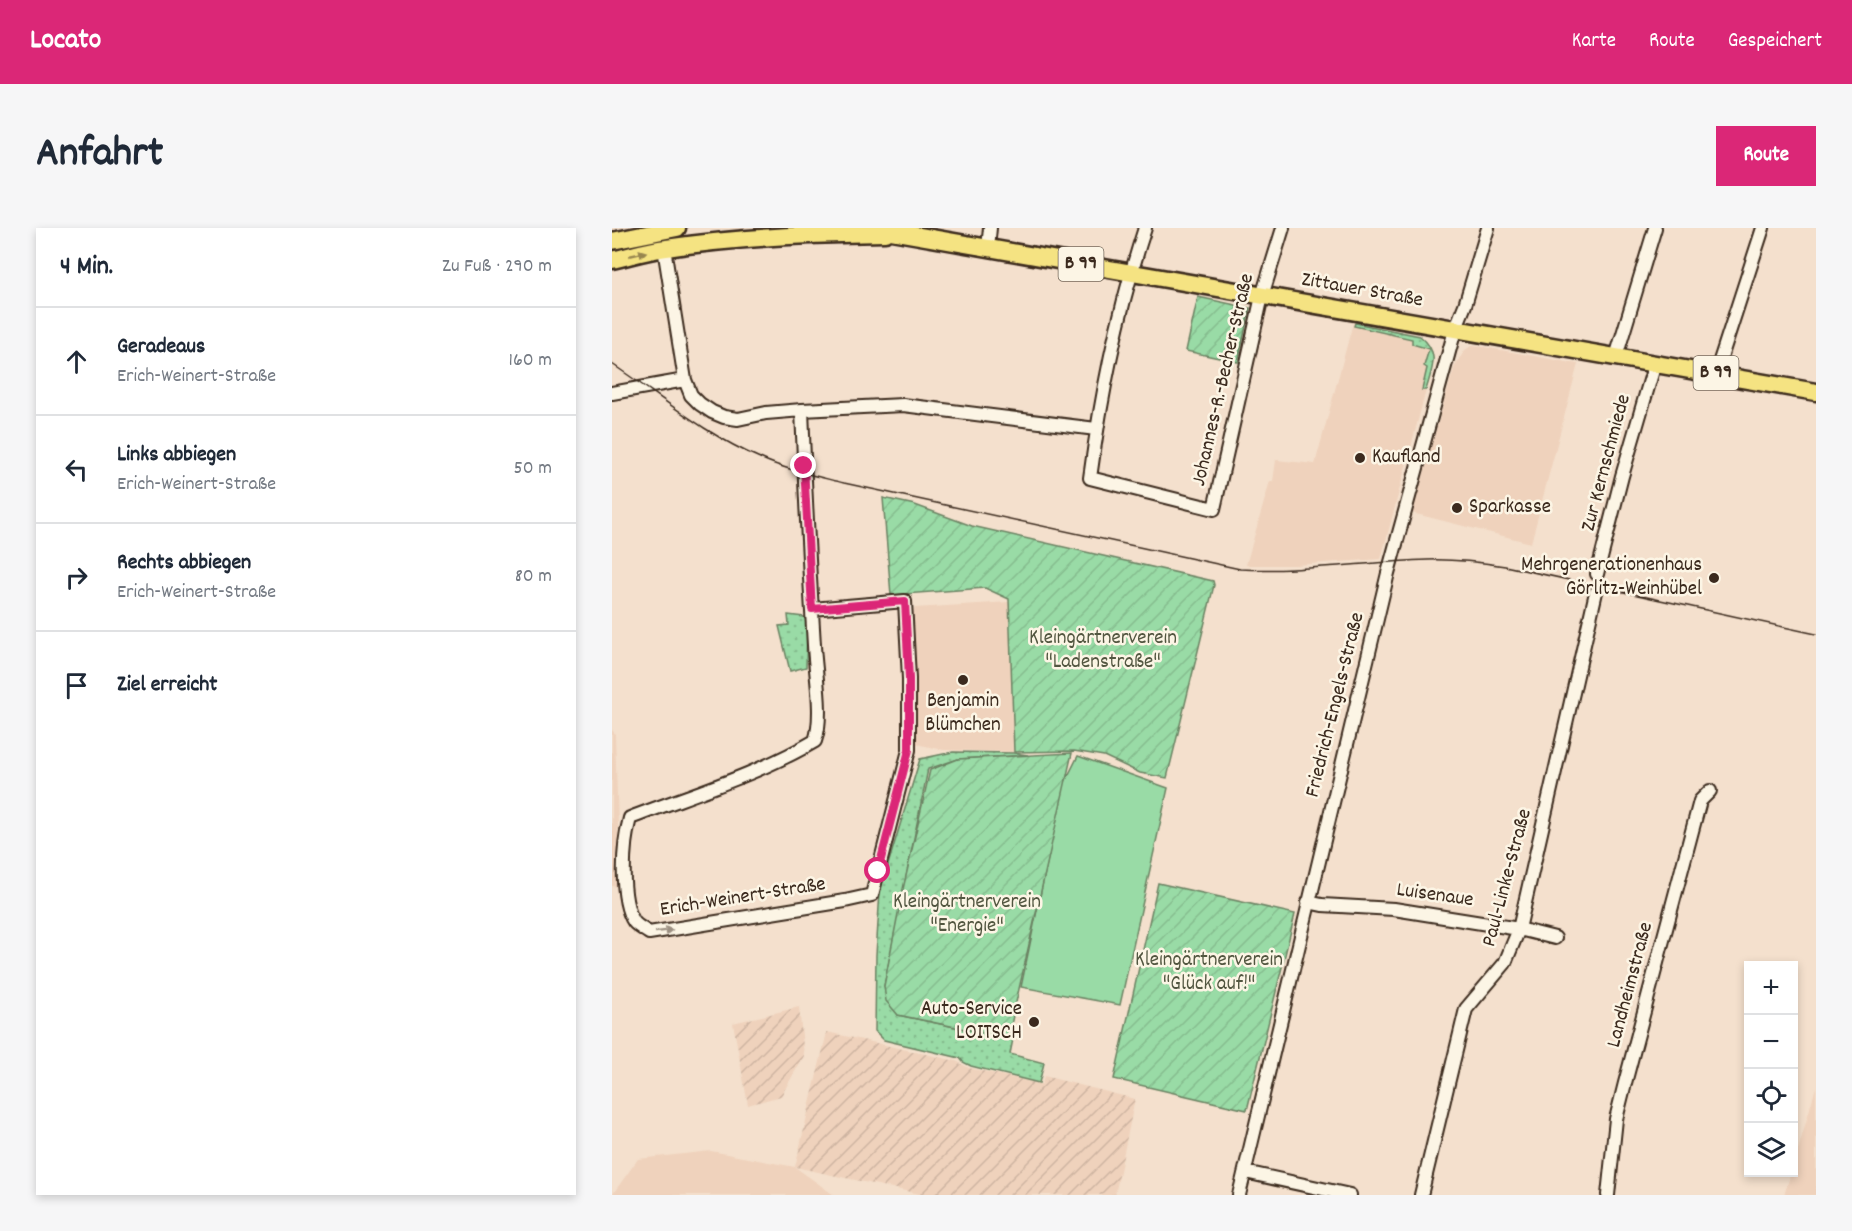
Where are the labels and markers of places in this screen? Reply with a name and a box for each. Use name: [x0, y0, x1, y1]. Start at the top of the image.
place label: Kaufland: [1372, 443, 1440, 473]
marker: Kaufland: [1353, 451, 1367, 465]
place label: Sparkasse: [1469, 493, 1551, 523]
marker: Sparkasse: [1450, 501, 1464, 515]
place label: Mehrgenerationenhaus Görlitz-Weinhübel: [1521, 551, 1702, 605]
marker: Mehrgenerationenhaus Görlitz-Weinhübel: [1707, 571, 1721, 585]
marker: Benjamin Blümchen: [956, 673, 970, 687]
place label: Benjamin Blümchen: [925, 687, 1001, 741]
place label: Auto-Service LOITSCH: [921, 995, 1022, 1049]
marker: Auto-Service LOITSCH: [1027, 1015, 1041, 1029]

